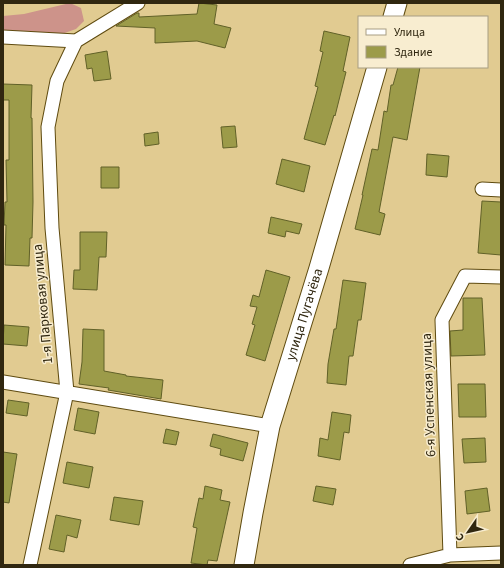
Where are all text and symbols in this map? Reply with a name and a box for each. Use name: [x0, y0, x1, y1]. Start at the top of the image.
legend: [358, 16, 488, 68]
text: Улица: [394, 24, 425, 41]
text: Здание: [394, 44, 433, 61]
street label: 1-я Парковая улица: [28, 243, 58, 365]
street label: улица Пугачёва: [281, 266, 328, 363]
street label: 6-я Успенская улица: [417, 333, 441, 457]
north arrow: [448, 512, 488, 552]
text: С: [452, 530, 468, 544]

